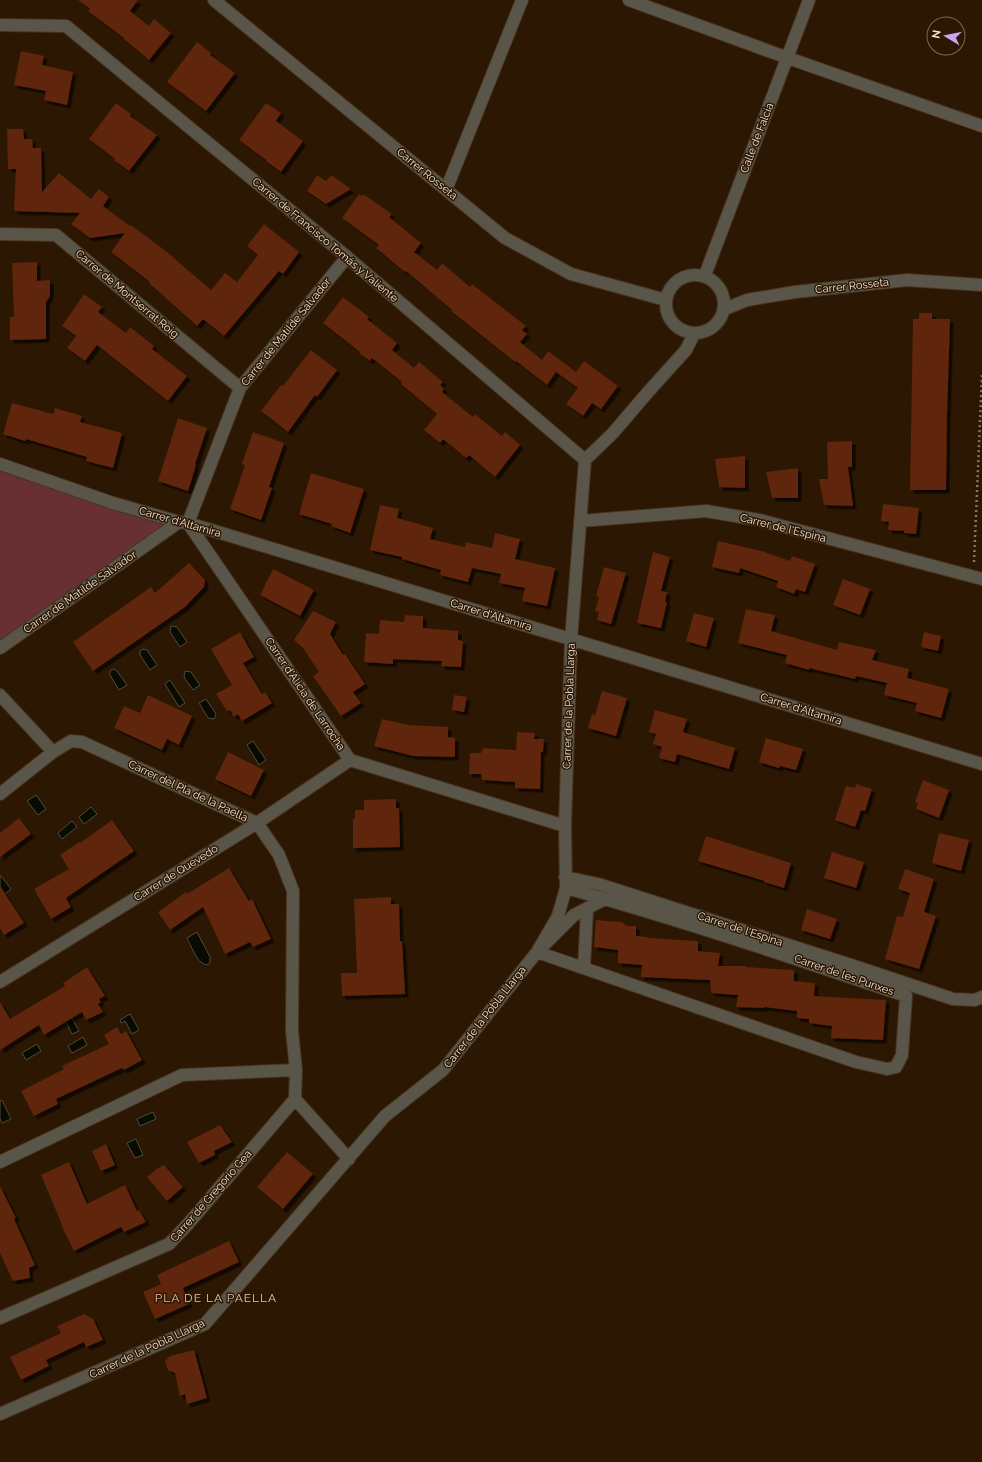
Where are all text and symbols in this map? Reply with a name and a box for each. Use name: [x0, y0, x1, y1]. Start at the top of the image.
north arrow: [926, 16, 966, 56]
text: N: [930, 29, 944, 40]
street label: Calle de Falcia: [738, 101, 776, 175]
street label: Carrer Rosseta: [394, 146, 460, 202]
street label: Carrer de Francisco Tomás y Valiente: [249, 175, 401, 305]
street label: Carrer de Montserrat Roig: [73, 247, 181, 341]
street label: Carrer de Matilde Salvador: [238, 275, 334, 389]
street label: Carrer Rosseta: [814, 276, 890, 296]
street label: Carrer d'Altamira: [137, 504, 223, 540]
street label: Carrer de l'Espina: [738, 511, 828, 545]
street label: Carrer de Matilde Salvador: [21, 548, 139, 636]
street label: Carrer d'Altamira: [449, 596, 533, 634]
street label: Carrer d'Alicia de Larrocha: [262, 635, 348, 753]
street label: Carrer de la Pobla Llarga: [560, 643, 578, 769]
street label: Carrer d'Altamira: [759, 690, 843, 728]
street label: Carrer del Pla de la Paella: [126, 758, 250, 824]
street label: Carrer de Quevedo: [132, 842, 221, 904]
street label: Carrer de l'Espina: [696, 909, 784, 949]
street label: Carrer de les Punxes: [792, 952, 896, 998]
street label: Carrer de la Pobla Llarga: [441, 964, 529, 1070]
street label: Carrer de Gregorio Gea: [168, 1147, 254, 1245]
district label: PLA DE LA PAELLA: [155, 1291, 277, 1305]
street label: Carrer de la Pobla Llarga: [87, 1317, 207, 1381]

